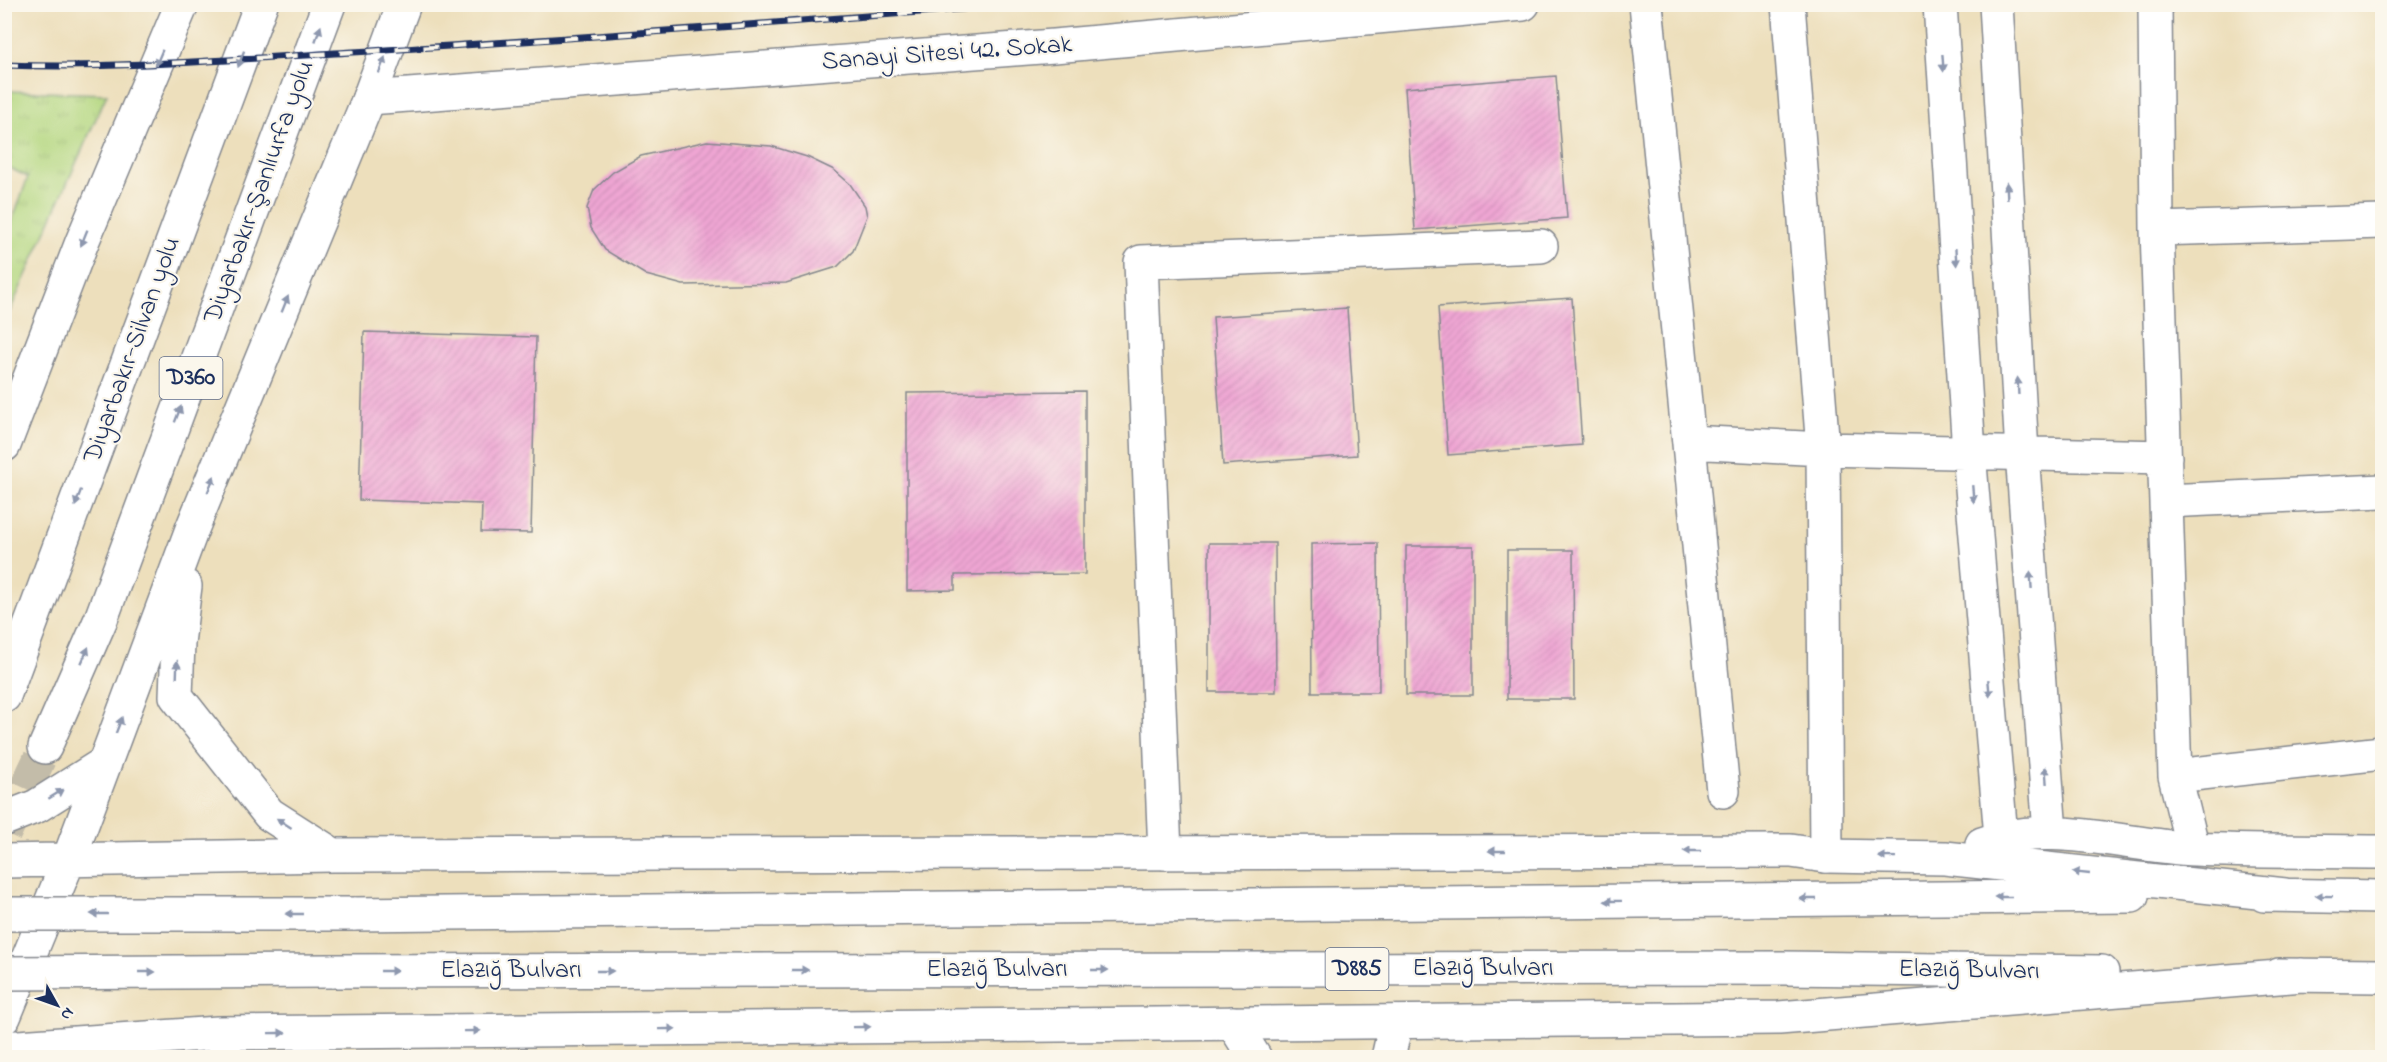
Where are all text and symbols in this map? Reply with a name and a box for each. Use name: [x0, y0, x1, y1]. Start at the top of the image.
one-way arrow: [314, 25, 324, 43]
street label: Sanayi Sitesi 42. Sokak: [820, 26, 1074, 82]
one-way arrow: [154, 50, 164, 68]
one-way arrow: [236, 50, 245, 68]
one-way arrow: [1939, 53, 1948, 72]
street label: Diyarbakır-Şanlıurfa yolu: [194, 55, 325, 330]
one-way arrow: [377, 55, 387, 73]
one-way arrow: [2002, 181, 2012, 200]
one-way arrow: [79, 230, 89, 248]
street label: Diyarbakır-Silvan yolu: [74, 232, 192, 469]
one-way arrow: [1952, 248, 1961, 267]
one-way arrow: [280, 294, 290, 312]
road number: D360: [160, 357, 222, 399]
one-way arrow: [2013, 376, 2023, 395]
one-way arrow: [173, 405, 183, 423]
one-way arrow: [207, 475, 216, 493]
one-way arrow: [1968, 484, 1978, 503]
one-way arrow: [73, 489, 82, 507]
one-way arrow: [2026, 571, 2036, 590]
one-way arrow: [81, 646, 90, 664]
one-way arrow: [172, 659, 181, 678]
one-way arrow: [1984, 679, 1994, 698]
one-way arrow: [115, 716, 124, 734]
one-way arrow: [2041, 765, 2051, 784]
one-way arrow: [48, 789, 64, 800]
one-way arrow: [276, 818, 292, 829]
one-way arrow: [1683, 846, 1702, 856]
one-way arrow: [1488, 847, 1507, 856]
one-way arrow: [1877, 852, 1896, 862]
one-way arrow: [2071, 868, 2090, 877]
one-way arrow: [2315, 891, 2334, 901]
one-way arrow: [1994, 892, 2013, 902]
one-way arrow: [1799, 894, 1818, 903]
one-way arrow: [1604, 896, 1623, 905]
one-way arrow: [90, 909, 109, 919]
one-way arrow: [285, 909, 304, 919]
road number: D885: [1326, 948, 1388, 990]
street label: Elazığ Bulvarı: [1412, 950, 1554, 988]
street label: Elazığ Bulvarı: [926, 951, 1068, 989]
street label: Elazığ Bulvarı: [1898, 951, 2040, 991]
street label: Elazığ Bulvarı: [440, 952, 582, 990]
one-way arrow: [791, 965, 810, 975]
one-way arrow: [1091, 965, 1110, 975]
one-way arrow: [380, 966, 399, 976]
one-way arrow: [596, 966, 615, 976]
one-way arrow: [137, 967, 156, 977]
north arrow: [27, 975, 87, 1035]
text: N: [54, 1002, 80, 1025]
one-way arrow: [852, 1022, 871, 1032]
one-way arrow: [657, 1024, 676, 1034]
one-way arrow: [462, 1026, 481, 1036]
one-way arrow: [267, 1028, 286, 1038]

